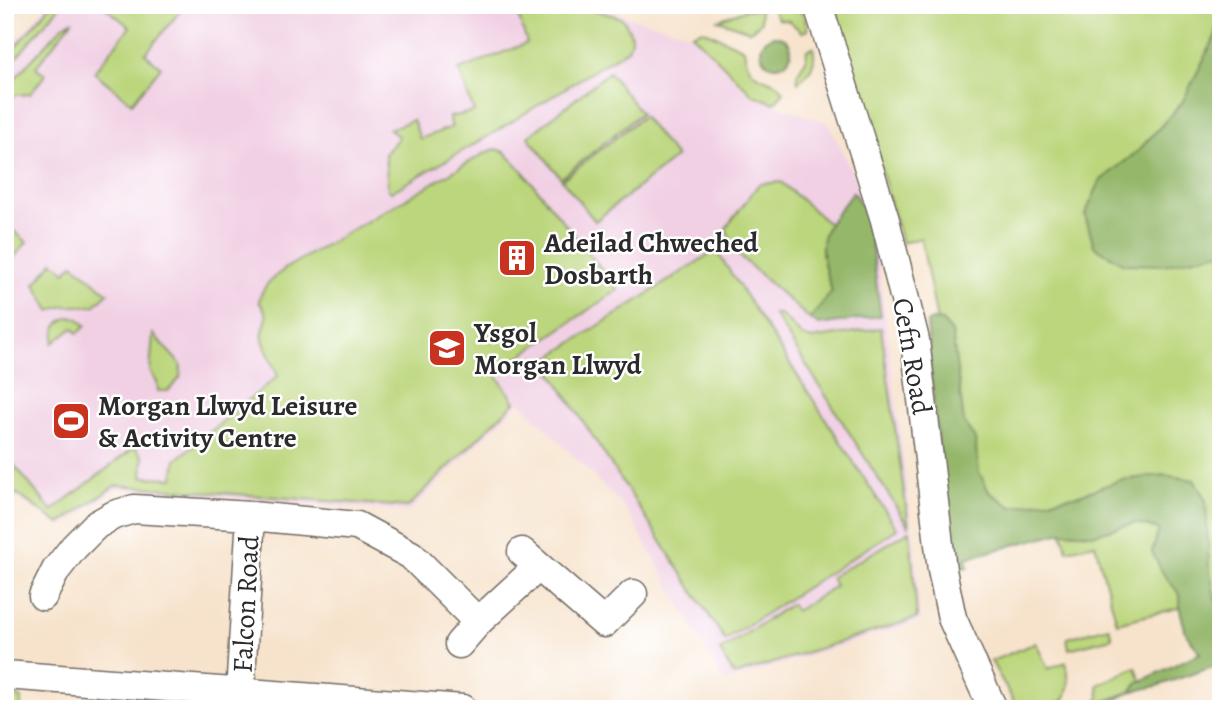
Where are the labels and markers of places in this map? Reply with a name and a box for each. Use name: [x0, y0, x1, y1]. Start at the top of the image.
place label: Adeilad Chweched Dosbarth: [543, 224, 759, 294]
building icon: Adeilad Chweched Dosbarth: [496, 237, 538, 279]
place label: Ysgol Morgan Llwyd: [473, 314, 643, 384]
school or university icon: Ysgol Morgan Llwyd: [426, 327, 468, 369]
place label: Morgan Llwyd Leisure & Activity Centre: [98, 387, 357, 457]
sports icon: Morgan Llwyd Leisure & Activity Centre: [50, 400, 92, 442]

